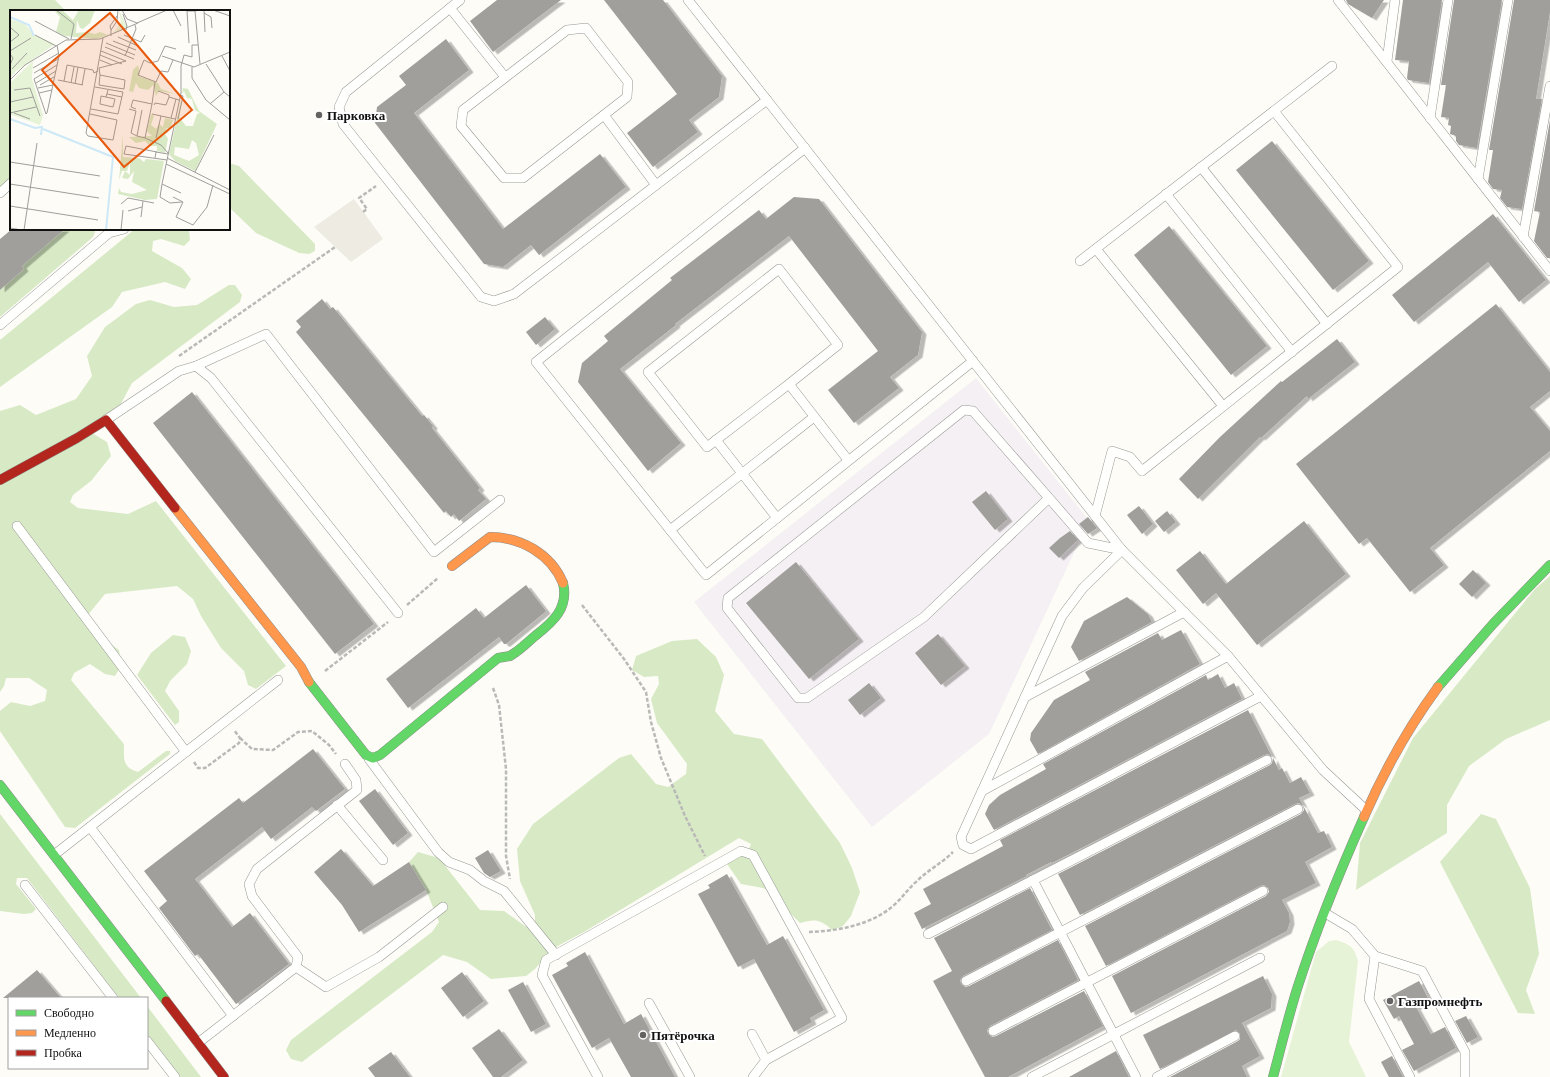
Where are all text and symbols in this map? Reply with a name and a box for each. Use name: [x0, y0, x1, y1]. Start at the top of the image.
inset map: [10, 10, 230, 230]
place label: Парковка: [327, 108, 386, 123]
marker: Парковка: [314, 110, 324, 120]
place label: Газпромнефть: [1398, 994, 1482, 1009]
marker: Газпромнефть: [1385, 996, 1395, 1006]
legend: [8, 997, 148, 1069]
text: Свободно: [44, 1006, 94, 1020]
text: Медленно: [44, 1026, 96, 1040]
place label: Пятёрочка: [651, 1028, 715, 1043]
marker: Пятёрочка: [638, 1030, 648, 1040]
text: Пробка: [44, 1046, 82, 1060]

